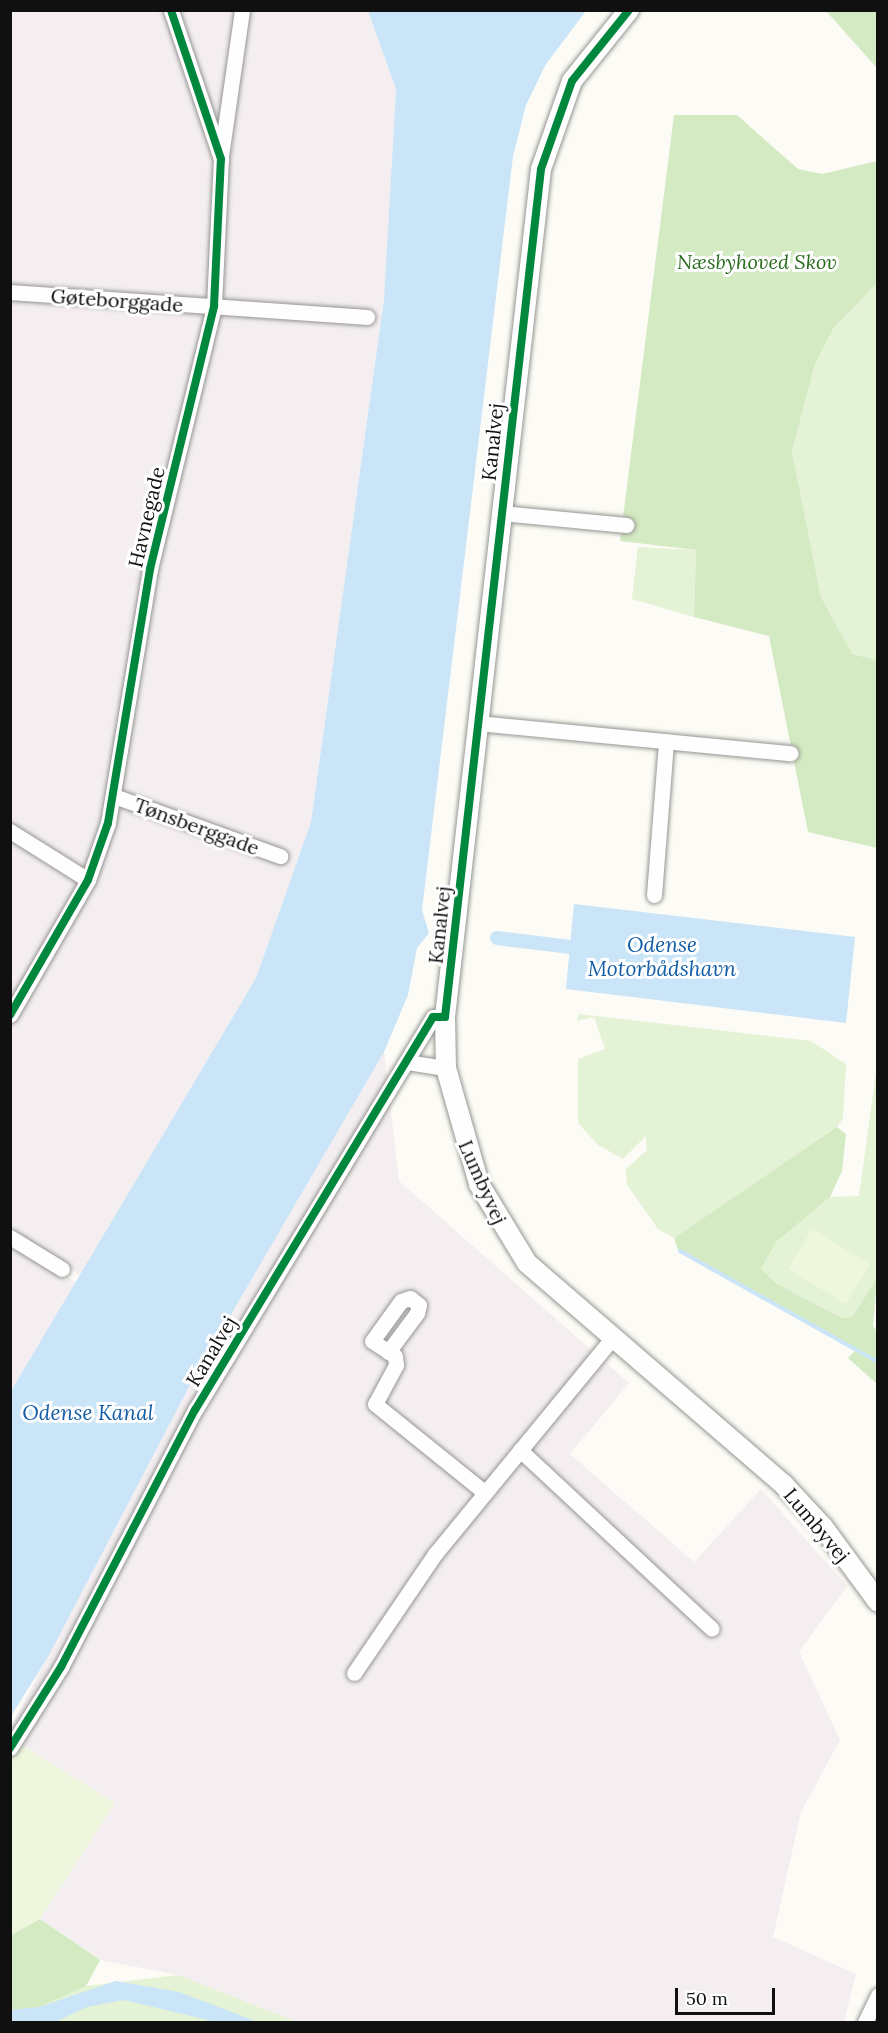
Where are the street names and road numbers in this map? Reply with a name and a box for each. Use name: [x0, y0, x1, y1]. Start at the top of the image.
street label: Gøteborggade: [50, 283, 184, 317]
street label: Kanalvej: [476, 402, 508, 482]
street label: Havnegade: [123, 464, 169, 570]
street label: Tønsberggade: [131, 792, 263, 860]
street label: Kanalvej: [423, 885, 455, 965]
street label: Lumbyvej: [454, 1136, 512, 1228]
street label: Kanalvej: [181, 1311, 241, 1391]
street label: Lumbyvej: [779, 1483, 855, 1567]

